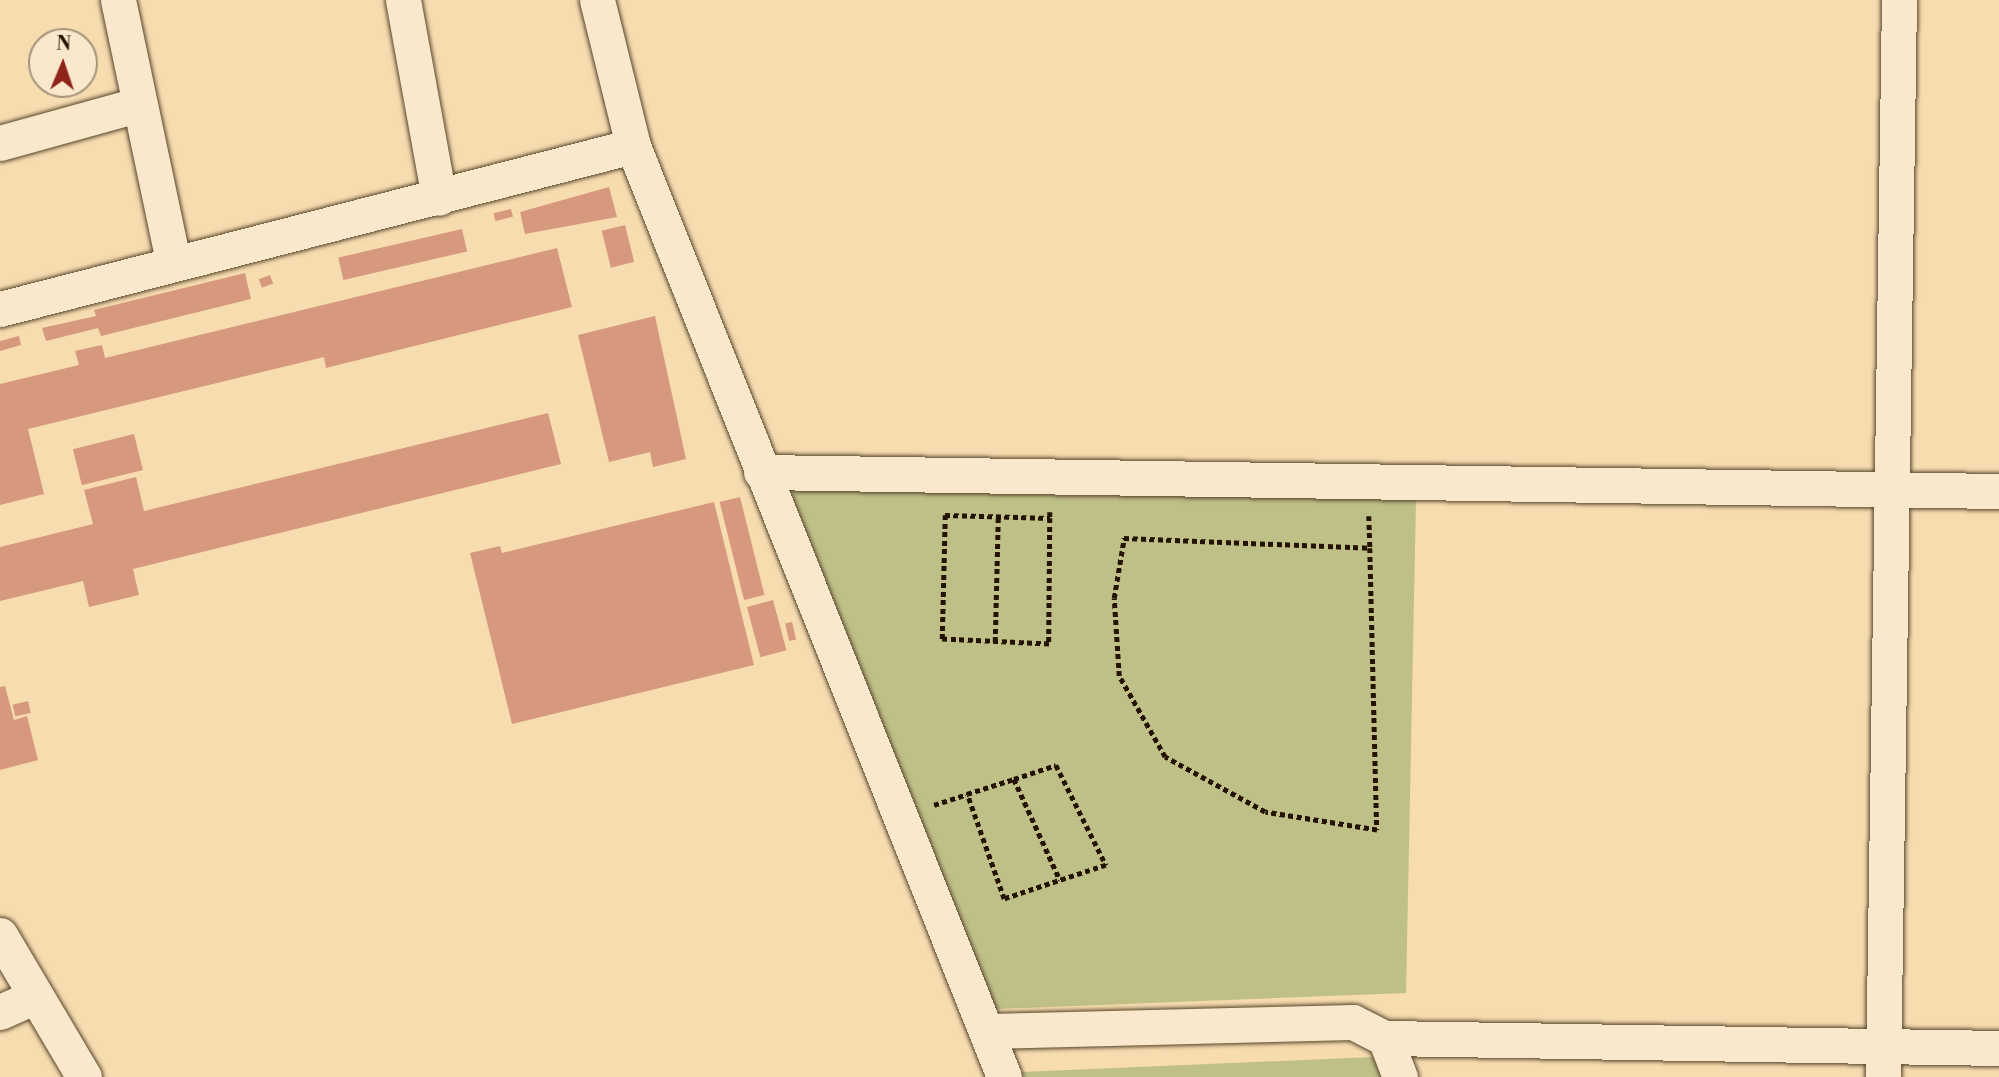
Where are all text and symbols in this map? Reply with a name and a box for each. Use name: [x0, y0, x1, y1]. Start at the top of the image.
north arrow: [28, 28, 98, 98]
text: N: [56, 32, 72, 56]

